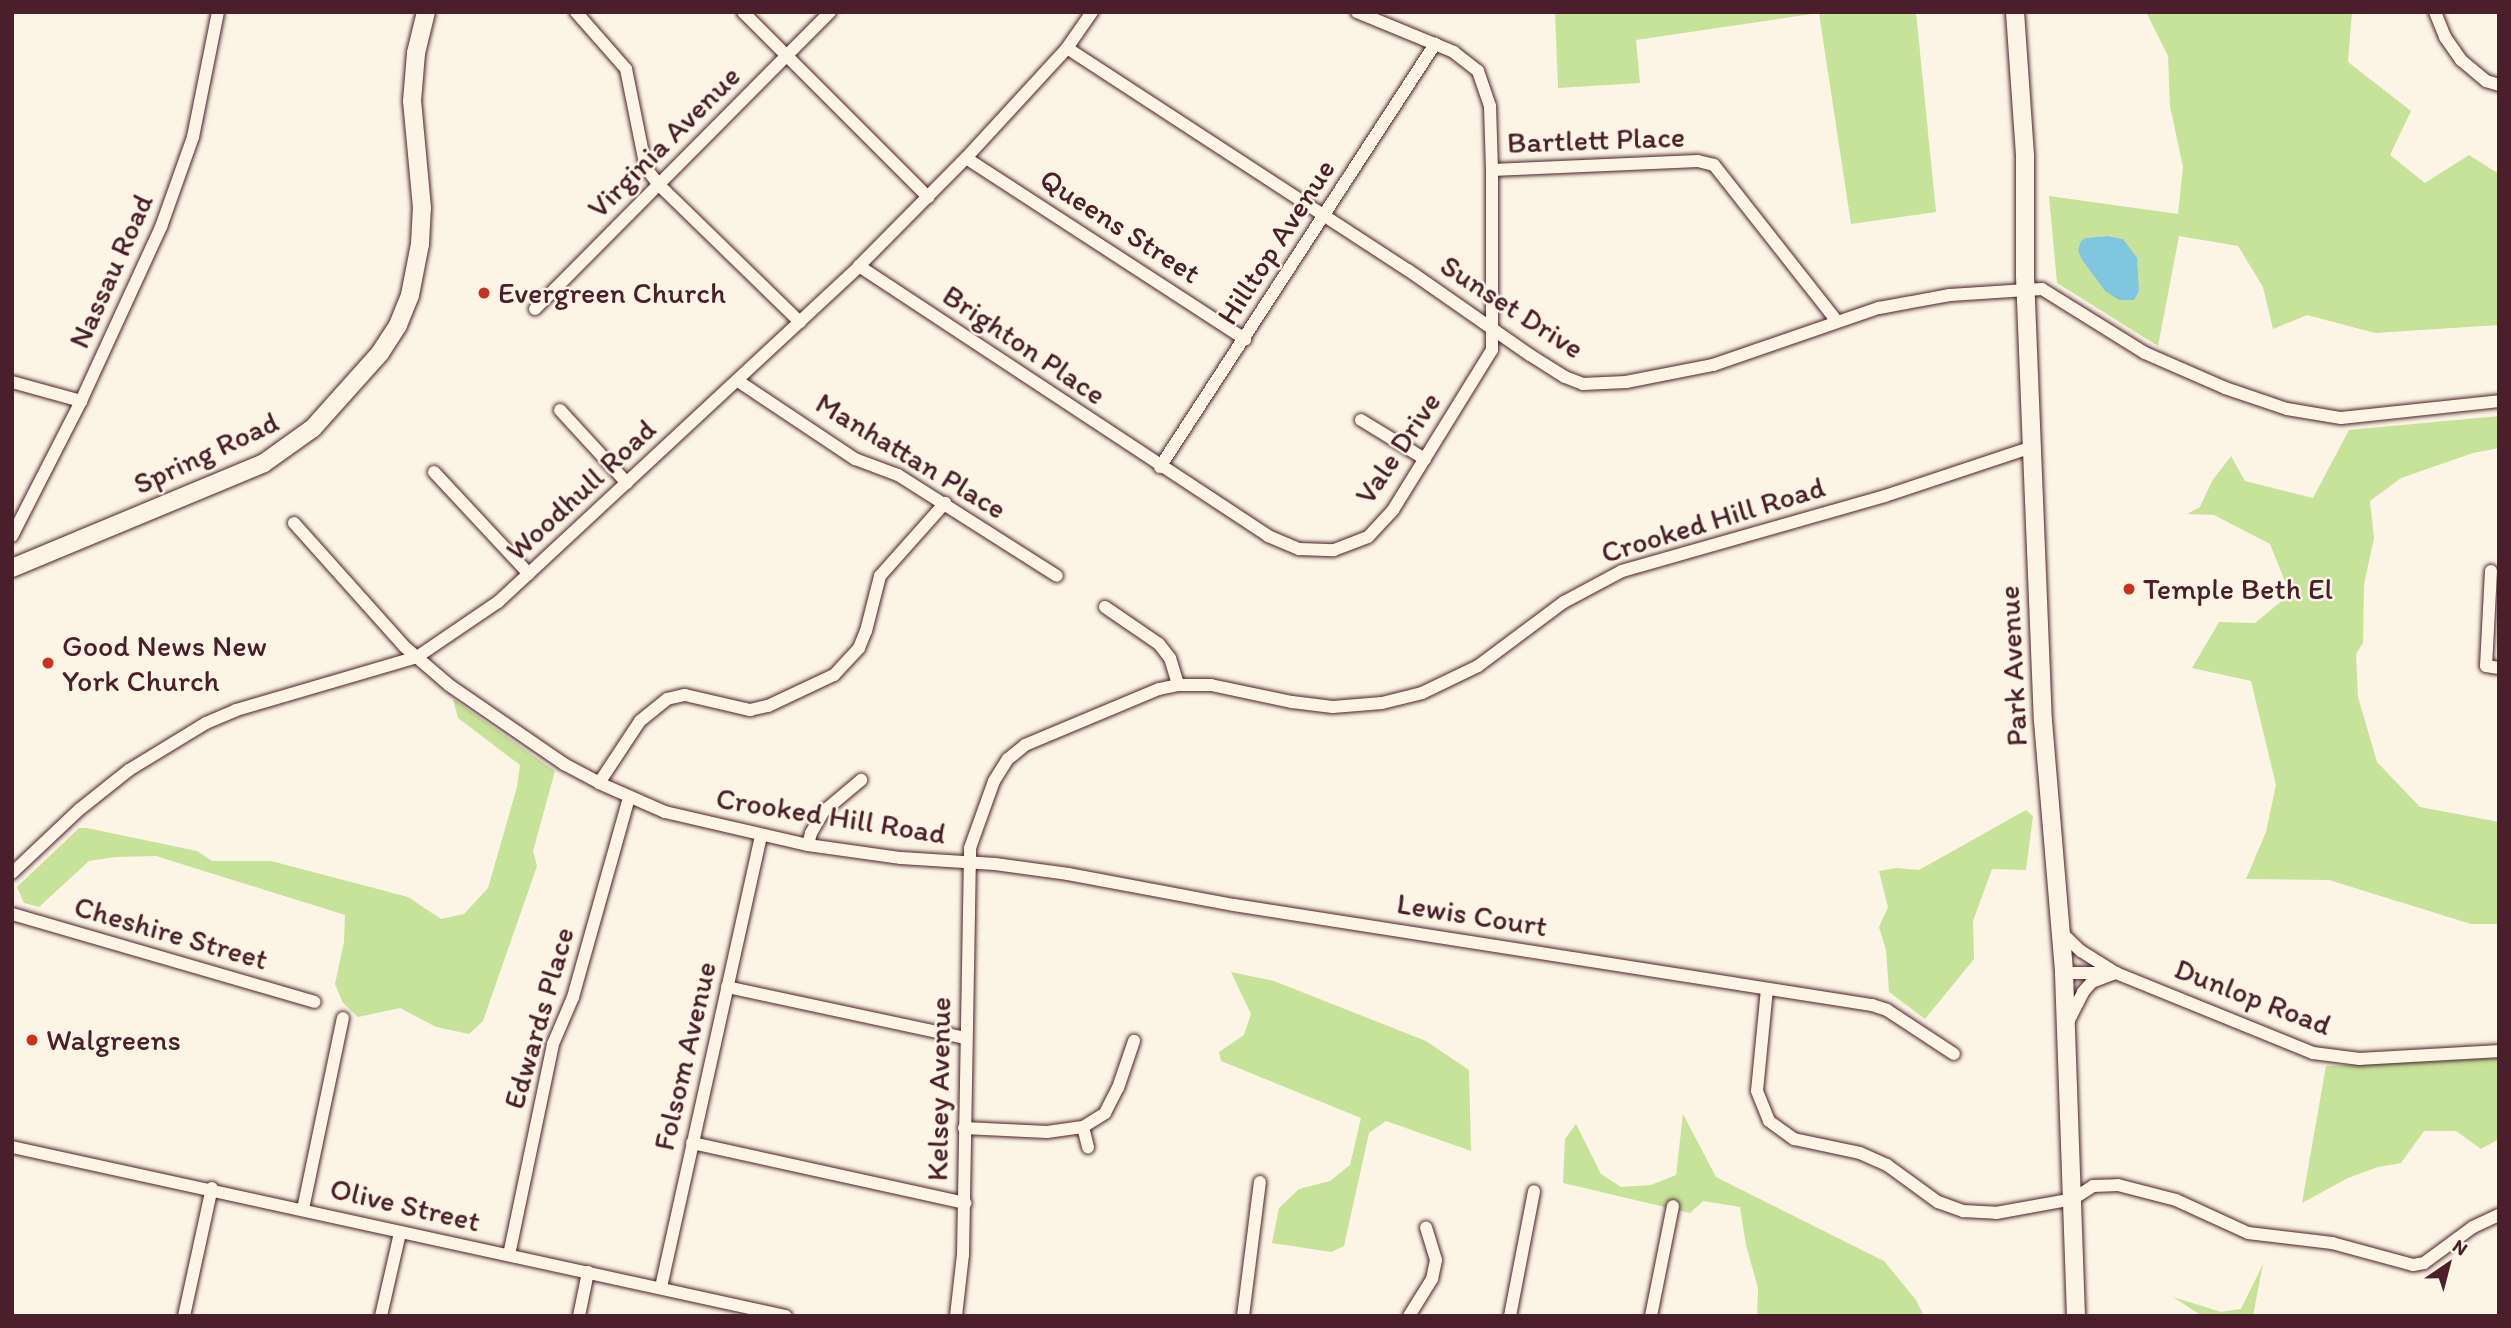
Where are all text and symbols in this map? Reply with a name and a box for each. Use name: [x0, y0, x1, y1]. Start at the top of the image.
street label: Virginia Avenue: [580, 58, 748, 226]
street label: Bartlett Place: [1506, 119, 1686, 161]
street label: Hilltop Avenue: [1210, 153, 1342, 331]
street label: Queens Street: [1033, 161, 1207, 291]
street label: Nassau Road: [61, 188, 161, 354]
street label: Sunset Drive: [1434, 247, 1590, 367]
place label: Evergreen Church: [498, 275, 726, 311]
street label: Brighton Place: [936, 277, 1112, 413]
marker: Evergreen Church: [476, 285, 492, 301]
street label: Vale Drive: [1347, 384, 1449, 512]
street label: Manhattan Place: [809, 385, 1013, 527]
street label: Spring Road: [128, 404, 284, 502]
street label: Woodhull Road: [498, 411, 664, 569]
street label: Crooked Hill Road: [1597, 469, 1829, 571]
place label: Temple Beth El: [2143, 571, 2333, 607]
marker: Temple Beth El: [2121, 581, 2137, 597]
street label: Park Avenue: [1991, 585, 2035, 747]
place label: Good News New York Church: [62, 628, 267, 698]
marker: Good News New York Church: [40, 655, 56, 671]
street label: Crooked Hill Road: [714, 780, 948, 852]
street label: Lewis Court: [1394, 885, 1550, 945]
street label: Cheshire Street: [70, 888, 272, 978]
street label: Edwards Place: [496, 923, 582, 1113]
street label: Dunlop Road: [2170, 951, 2336, 1043]
street label: Folsom Avenue: [646, 958, 724, 1154]
street label: Kelsey Avenue: [919, 997, 959, 1181]
place label: Walgreens: [46, 1022, 181, 1058]
marker: Walgreens: [24, 1032, 40, 1048]
street label: Olive Street: [327, 1170, 483, 1240]
north arrow: [2413, 1230, 2483, 1300]
text: N: [2448, 1234, 2472, 1260]

